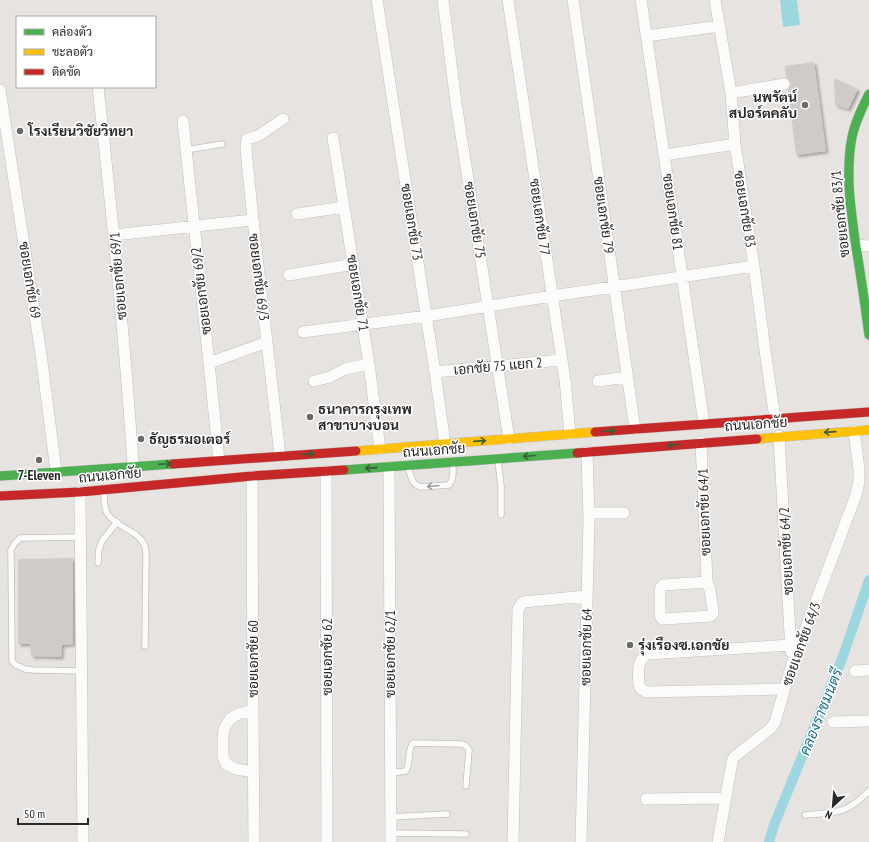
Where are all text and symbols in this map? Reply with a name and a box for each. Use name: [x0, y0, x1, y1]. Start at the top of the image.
legend: [16, 16, 156, 88]
text: คล่องตัว: [52, 24, 92, 39]
text: ชะลอตัว: [52, 44, 93, 59]
text: ติดขัด: [52, 64, 81, 79]
place label: นพรัตน์ สปอร์ตคลับ: [729, 88, 798, 122]
marker: นพรัตน์ สปอร์ตคลับ: [800, 100, 810, 110]
place label: โรงเรียนวิชัยวิทยา: [27, 122, 133, 140]
marker: โรงเรียนวิชัยวิทยา: [15, 126, 25, 136]
street label: ซอยเอกชัย 83: [730, 169, 760, 249]
street label: ซอยเอกชัย 83/1: [826, 169, 854, 259]
street label: ซอยเอกชัย 81: [659, 172, 687, 252]
street label: ซอยเอกชัย 79: [590, 175, 618, 255]
street label: ซอยเอกชัย 77: [526, 177, 554, 257]
street label: ซอยเอกชัย 75: [460, 180, 490, 260]
street label: ซอยเอกชัย 73: [397, 182, 427, 262]
street label: ซอยเอกชัย 69/1: [105, 231, 131, 321]
street label: ซอยเอกชัย 69/3: [245, 232, 273, 322]
street label: ซอยเอกชัย 69: [15, 240, 45, 320]
street label: ซอยเอกชัย 69/2: [187, 246, 215, 336]
street label: ซอยเอกชัย 71: [343, 253, 373, 333]
street label: เอกชัย 75 แยก 2: [453, 353, 543, 379]
place label: ธนาคารกรุงเทพ สาขาบางบอน: [318, 400, 412, 434]
marker: ธนาคารกรุงเทพ สาขาบางบอน: [305, 412, 315, 422]
street label: ถนนเอกชัย: [724, 413, 788, 435]
one-way arrow: [602, 427, 615, 435]
one-way arrow: [824, 429, 837, 436]
place label: ธัญธรมอเตอร์: [149, 430, 231, 448]
marker: ธัญธรมอเตอร์: [136, 434, 146, 444]
one-way arrow: [473, 438, 486, 445]
street label: ถนนเอกชัย: [402, 439, 466, 461]
one-way arrow: [667, 441, 680, 448]
one-way arrow: [301, 451, 314, 458]
one-way arrow: [523, 453, 536, 460]
marker: 7-Eleven: [34, 455, 44, 465]
one-way arrow: [158, 460, 171, 467]
street label: ถนนเอกชัย: [78, 463, 142, 487]
one-way arrow: [365, 465, 378, 472]
place label: 7-Eleven: [17, 466, 61, 484]
street label: ซอยเอกชัย 64/1: [693, 468, 715, 556]
one-way arrow: [427, 482, 440, 490]
street label: ซอยเอกชัย 64/2: [775, 507, 797, 595]
street label: ซอยเอกชัย 64/3: [777, 600, 825, 688]
street label: ซอยเอกชัย 64: [576, 607, 596, 686]
street label: ซอยเอกชัย 62/1: [381, 610, 399, 698]
street label: ซอยเอกชัย 62: [318, 618, 336, 696]
street label: ซอยเอกชัย 60: [244, 620, 262, 698]
place label: รุ่งเรืองซ.เอกชัย: [638, 636, 729, 656]
marker: รุ่งเรืองซ.เอกชัย: [625, 640, 635, 650]
water label: คลองราชมนตรี: [794, 665, 847, 758]
north arrow: [813, 786, 853, 826]
scale bar: [18, 800, 88, 826]
text: 50 m: [24, 806, 45, 821]
text: N: [823, 807, 834, 823]

